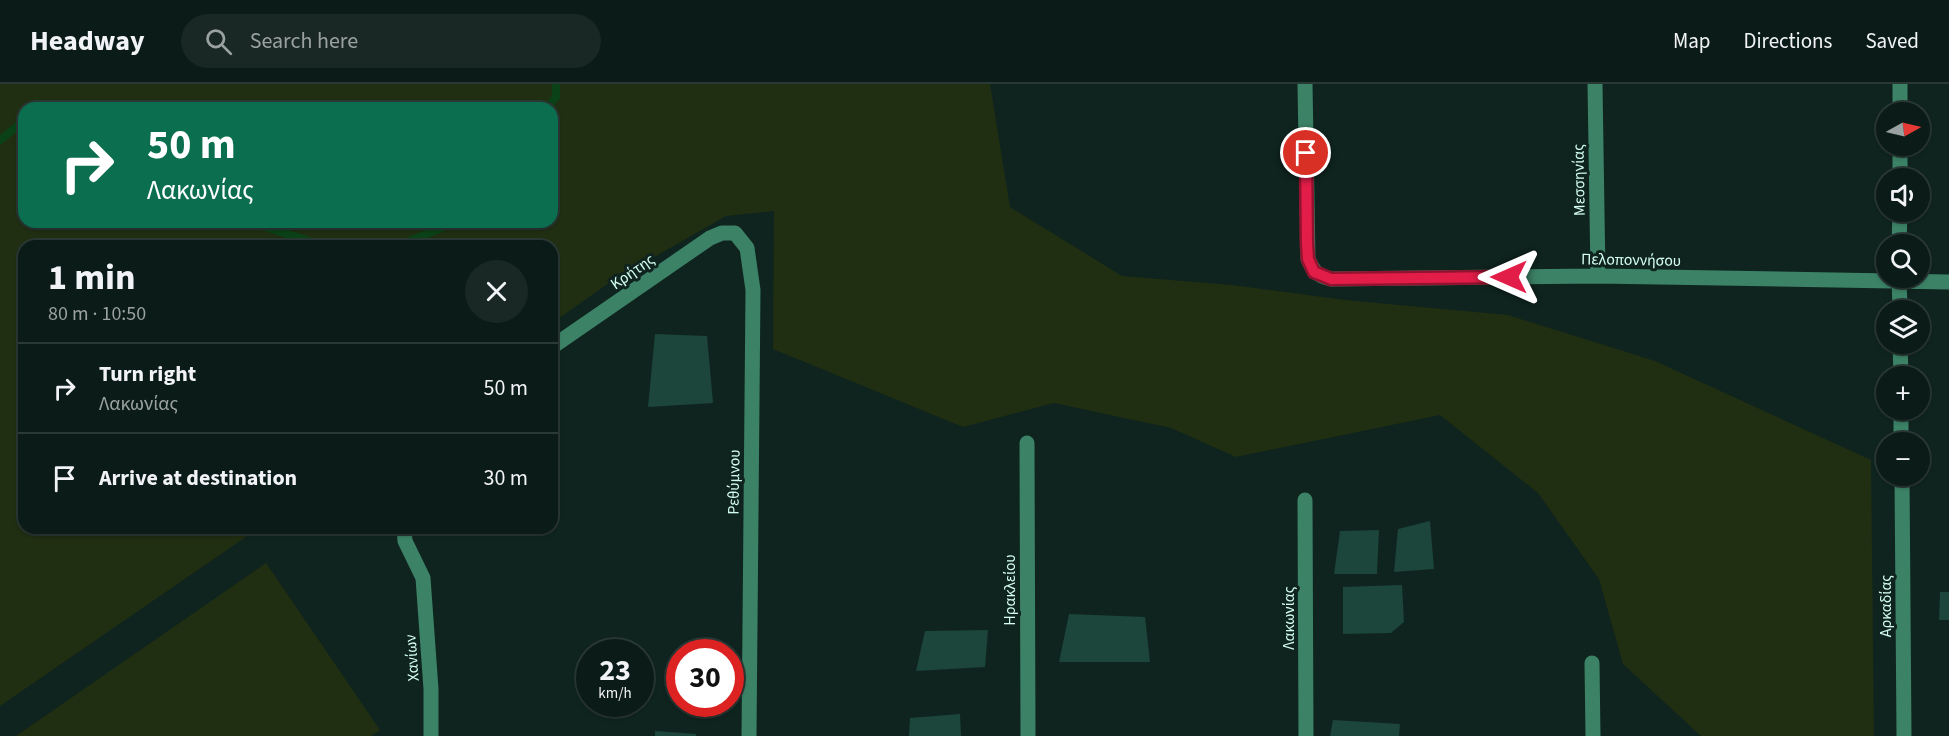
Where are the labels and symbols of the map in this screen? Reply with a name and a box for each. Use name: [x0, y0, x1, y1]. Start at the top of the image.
north arrow: [1876, 102, 1930, 156]
pin: [1280, 127, 1331, 178]
street label: Μεσσηνίας: [1567, 144, 1591, 216]
position arrow: [1477, 245, 1541, 309]
street label: Πελοποννήσου: [1581, 248, 1681, 272]
street label: Κρήτης: [606, 249, 659, 295]
street label: Ρεθύμνου: [722, 449, 746, 515]
street label: Ηρακλείου: [999, 554, 1021, 626]
street label: Αρκαδίας: [1875, 575, 1897, 637]
street label: Λακωνίας: [1278, 586, 1300, 650]
street label: Χανίων: [399, 633, 425, 682]
speed limit sign: 30: [666, 639, 744, 717]

